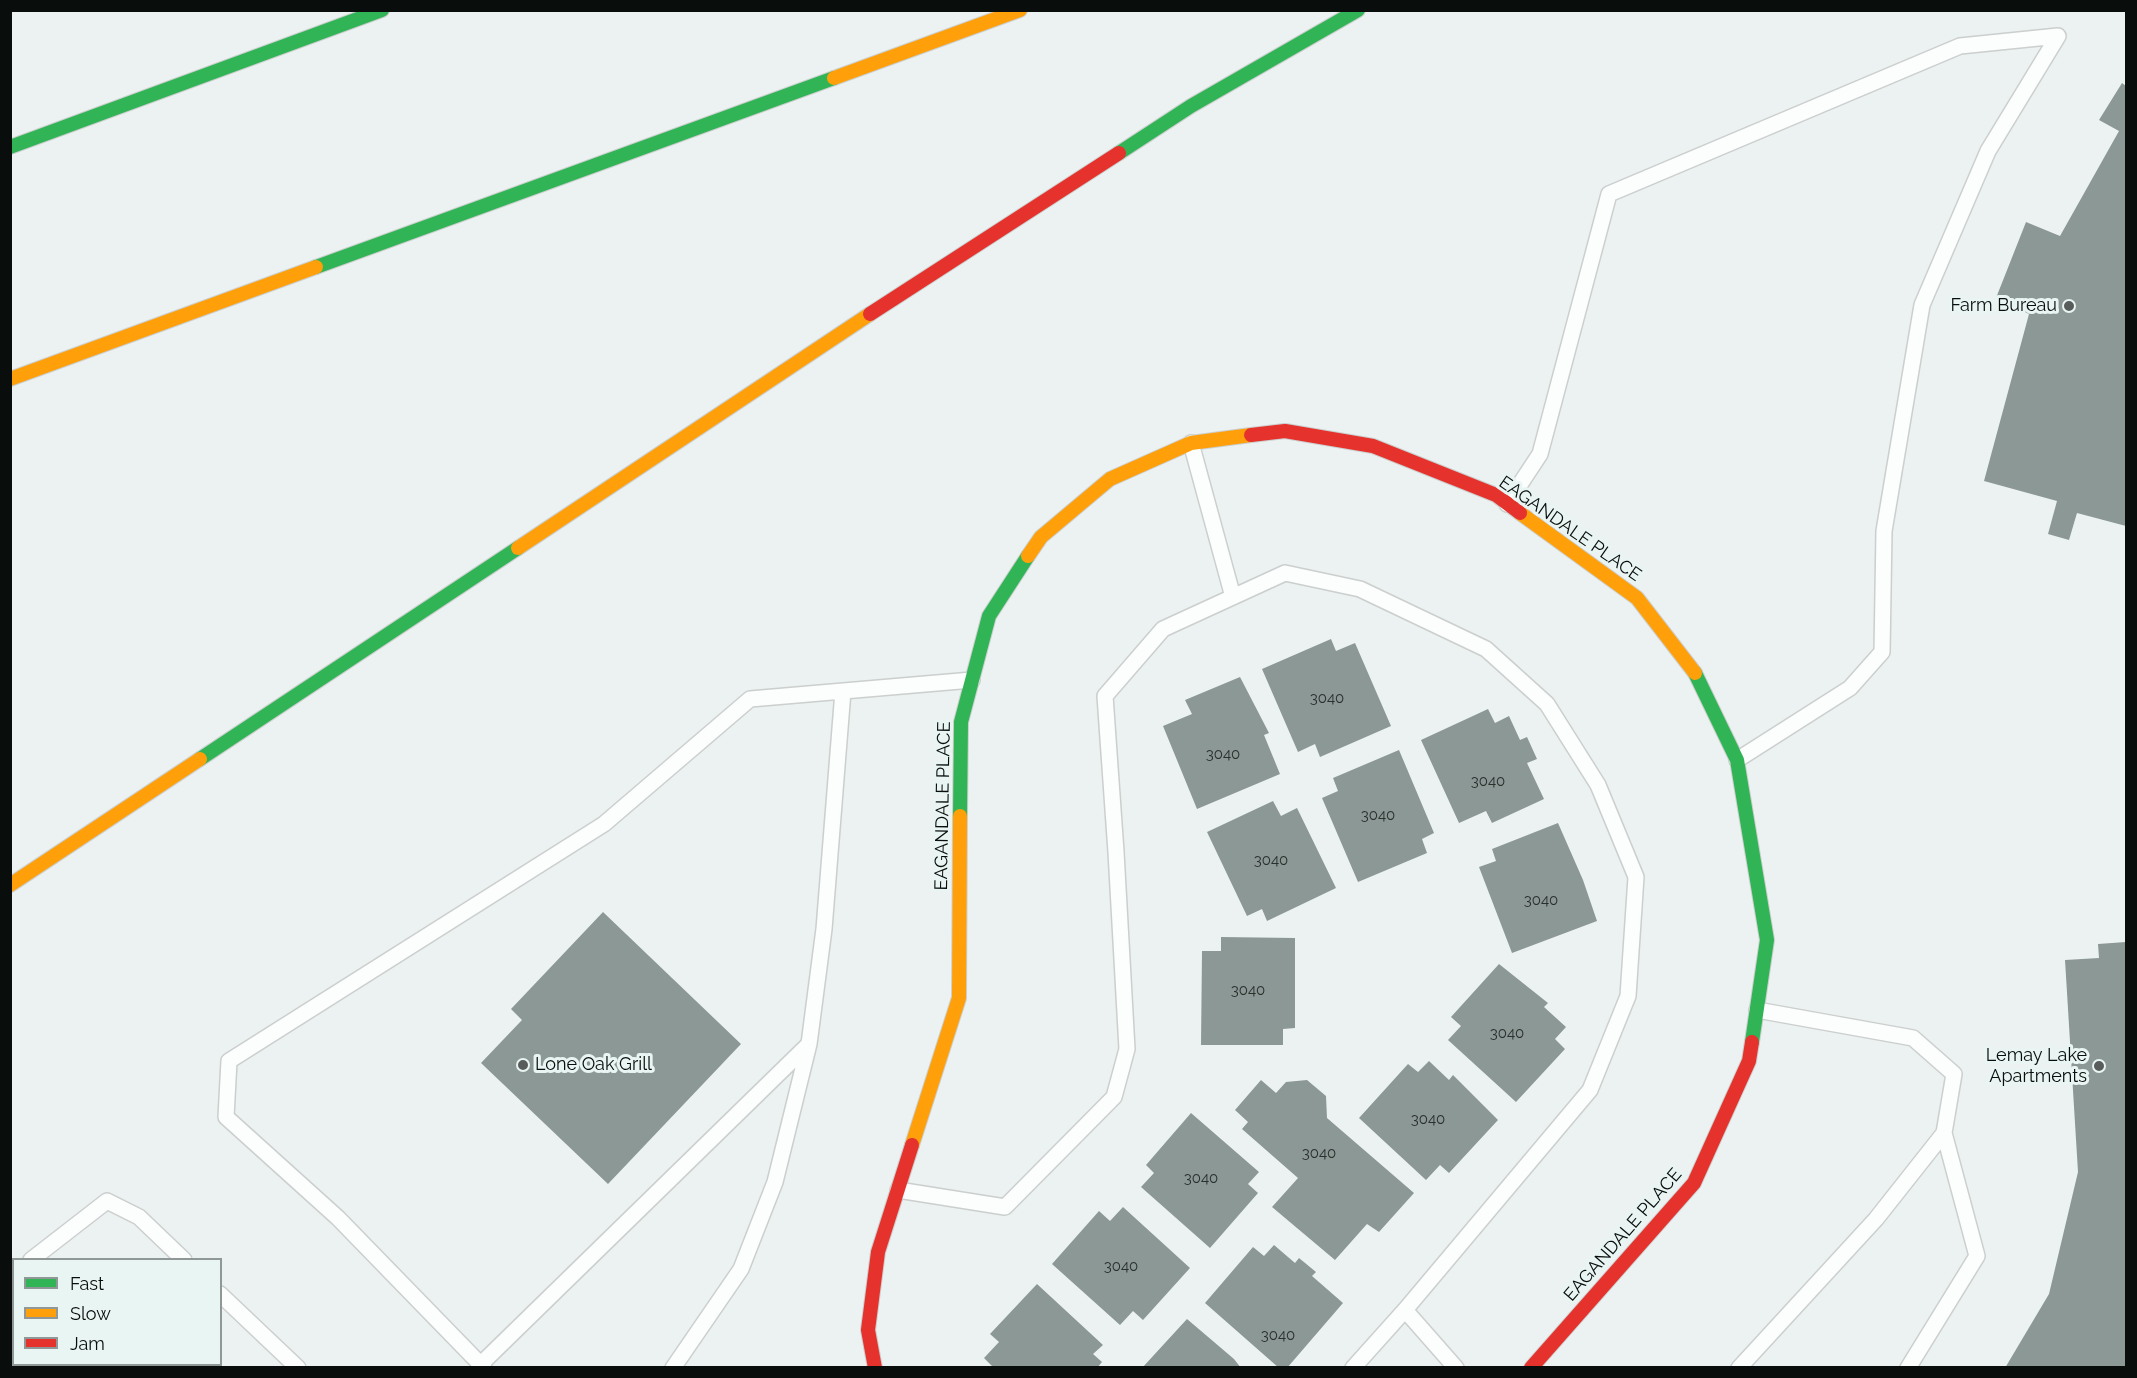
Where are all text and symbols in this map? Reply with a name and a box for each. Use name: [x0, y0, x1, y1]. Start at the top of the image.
place label: Farm Bureau: [1951, 295, 2057, 317]
marker: Farm Bureau: [2062, 299, 2076, 313]
street label: EAGANDALE PLACE: [1495, 472, 1645, 586]
house number: 3040: [1310, 689, 1344, 707]
street label: EAGANDALE PLACE: [931, 721, 955, 891]
house number: 3040: [1206, 745, 1240, 763]
house number: 3040: [1471, 772, 1505, 790]
house number: 3040: [1361, 806, 1395, 824]
house number: 3040: [1254, 851, 1288, 869]
house number: 3040: [1524, 891, 1558, 909]
house number: 3040: [1231, 981, 1265, 999]
house number: 3040: [1490, 1024, 1524, 1042]
place label: Lemay Lake Apartments: [1986, 1045, 2087, 1088]
place label: Lone Oak Grill: [535, 1054, 652, 1076]
marker: Lone Oak Grill: [516, 1058, 530, 1072]
marker: Lemay Lake Apartments: [2092, 1059, 2106, 1073]
house number: 3040: [1411, 1110, 1445, 1128]
house number: 3040: [1302, 1144, 1336, 1162]
street label: EAGANDALE PLACE: [1559, 1164, 1687, 1306]
house number: 3040: [1184, 1169, 1218, 1187]
house number: 3040: [1104, 1257, 1138, 1275]
legend: [12, 1258, 222, 1366]
text: Fast: [70, 1273, 104, 1294]
text: Slow: [70, 1303, 111, 1324]
house number: 3040: [1261, 1326, 1295, 1344]
text: Jam: [70, 1333, 105, 1354]

